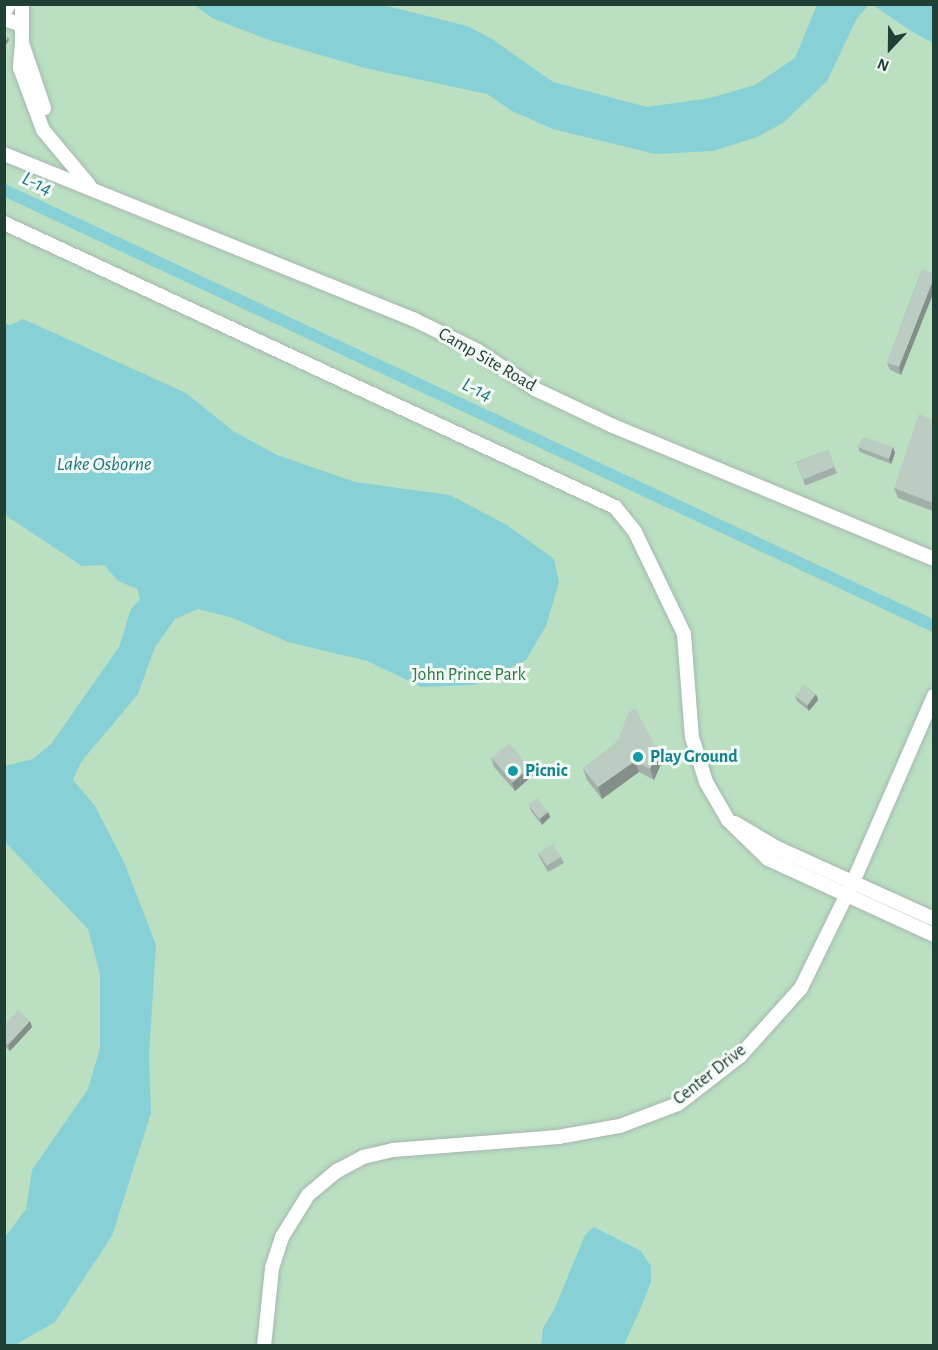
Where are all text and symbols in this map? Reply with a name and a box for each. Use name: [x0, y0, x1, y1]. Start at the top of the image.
north arrow: [860, 18, 920, 78]
text: N: [875, 55, 891, 74]
water label: L-14: [18, 167, 56, 201]
street label: Camp Site Road: [434, 323, 540, 397]
water label: L-14: [458, 373, 496, 407]
water label: Lake Osborne: [56, 452, 152, 476]
park label: John Prince Park: [412, 664, 526, 686]
place label: Play Ground: [650, 746, 738, 768]
marker: Play Ground: [631, 750, 645, 764]
place label: Picnic: [525, 760, 568, 782]
marker: Picnic: [506, 764, 520, 778]
street label: Center Drive: [669, 1040, 751, 1110]

